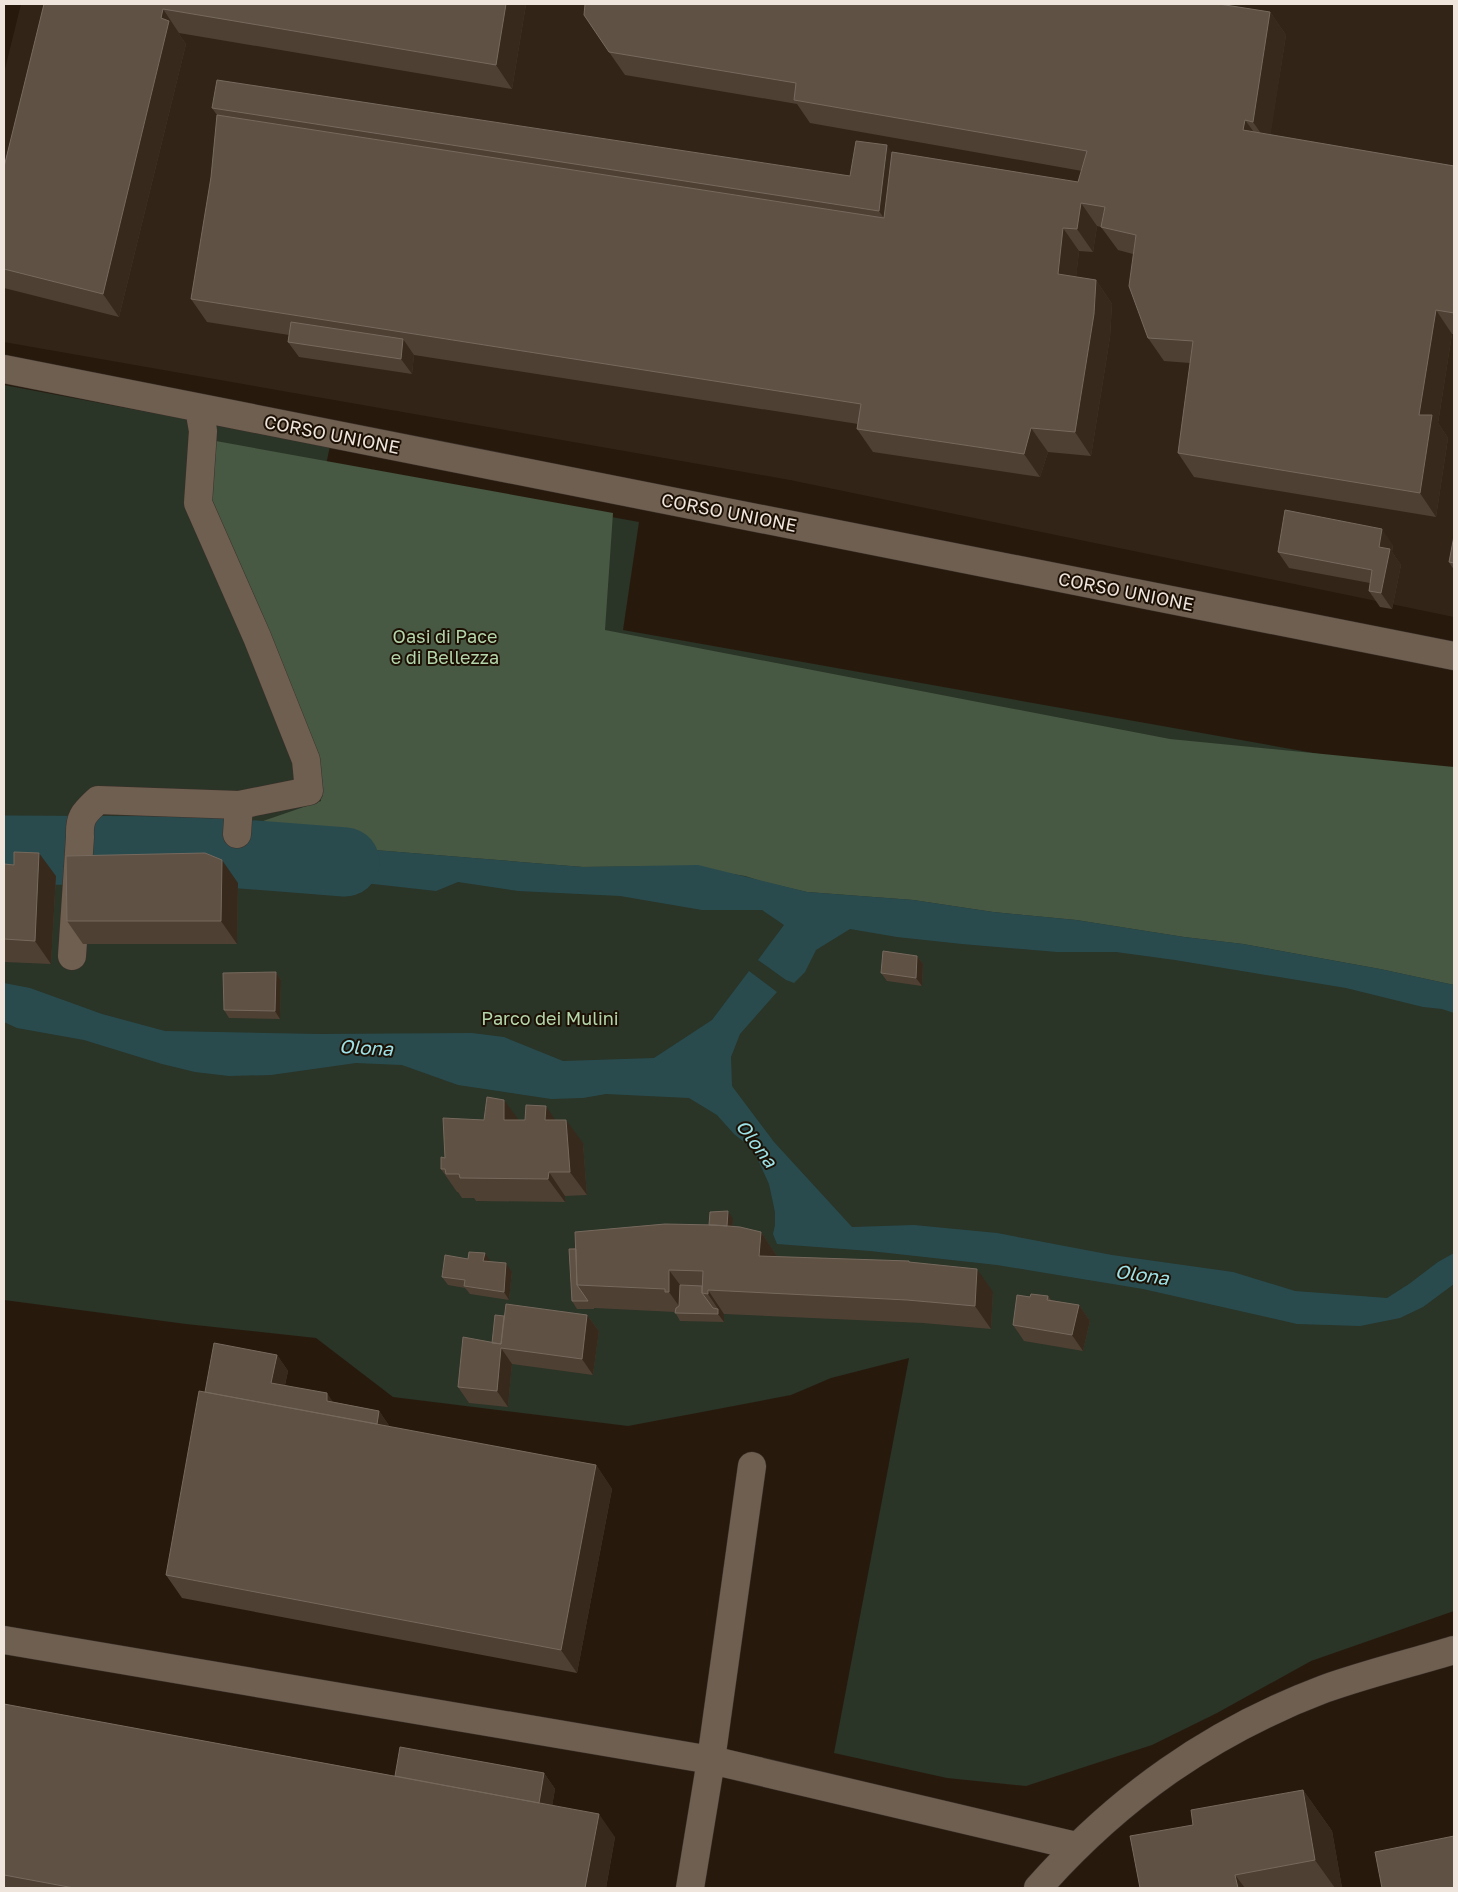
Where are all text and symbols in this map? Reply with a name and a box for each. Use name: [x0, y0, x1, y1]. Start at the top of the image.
street label: CORSO UNIONE: [262, 410, 402, 458]
street label: CORSO UNIONE: [659, 488, 799, 536]
street label: CORSO UNIONE: [1056, 567, 1196, 615]
park label: Oasi di Pace e di Bellezza: [391, 625, 499, 668]
park label: Parco dei Mulini: [481, 1007, 619, 1029]
water label: Olona: [339, 1034, 395, 1060]
water label: Olona: [732, 1115, 783, 1172]
water label: Olona: [1114, 1259, 1171, 1289]

